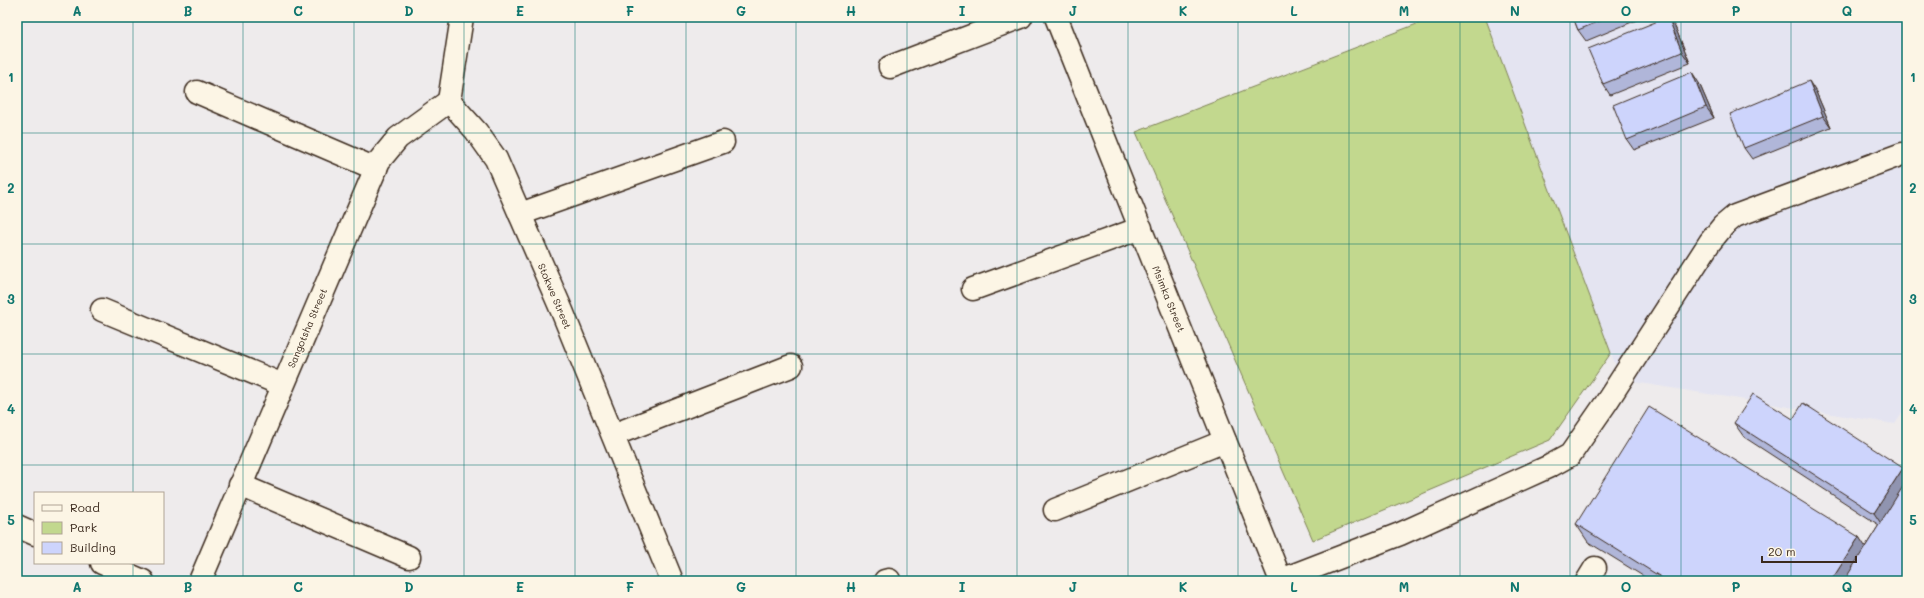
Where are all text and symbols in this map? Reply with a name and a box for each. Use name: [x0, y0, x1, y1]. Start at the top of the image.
text: A: [72, 2, 82, 19]
text: B: [184, 2, 193, 19]
text: C: [293, 2, 303, 19]
text: D: [404, 2, 414, 19]
text: E: [516, 2, 524, 19]
text: F: [626, 2, 634, 19]
text: G: [736, 2, 746, 19]
text: H: [846, 2, 856, 19]
text: I: [959, 2, 966, 19]
text: J: [1069, 2, 1077, 19]
text: K: [1179, 2, 1188, 19]
text: L: [1290, 2, 1298, 19]
text: M: [1399, 2, 1409, 19]
text: N: [1510, 2, 1520, 19]
text: O: [1621, 2, 1631, 19]
text: P: [1732, 2, 1741, 19]
text: Q: [1842, 2, 1852, 19]
text: 1: [8, 68, 14, 85]
text: 1: [1910, 68, 1916, 85]
text: 2: [7, 179, 15, 196]
text: 2: [1909, 179, 1917, 196]
street label: Stokwe Street: [535, 261, 575, 331]
street label: Msimka Street: [1149, 264, 1189, 334]
street label: Sangotsha Street: [284, 286, 330, 370]
text: 3: [7, 290, 15, 307]
text: 3: [1909, 290, 1917, 307]
text: 4: [7, 400, 15, 417]
text: 4: [1909, 400, 1917, 417]
legend: [34, 492, 164, 564]
text: Road: [70, 499, 100, 515]
text: 5: [7, 511, 15, 528]
text: 5: [1909, 511, 1917, 528]
text: Park: [70, 519, 97, 535]
scale bar: [1762, 538, 1856, 564]
text: Building: [70, 539, 116, 555]
text: 20 m: [1768, 543, 1796, 559]
text: A: [72, 578, 82, 595]
text: B: [184, 578, 193, 595]
text: C: [293, 578, 303, 595]
text: D: [404, 578, 414, 595]
text: E: [516, 578, 524, 595]
text: F: [626, 578, 634, 595]
text: G: [736, 578, 746, 595]
text: H: [846, 578, 856, 595]
text: I: [959, 578, 966, 595]
text: J: [1069, 578, 1077, 595]
text: K: [1179, 578, 1188, 595]
text: L: [1290, 578, 1298, 595]
text: M: [1399, 578, 1409, 595]
text: N: [1510, 578, 1520, 595]
text: O: [1621, 578, 1631, 595]
text: P: [1732, 578, 1741, 595]
text: Q: [1842, 578, 1852, 595]

